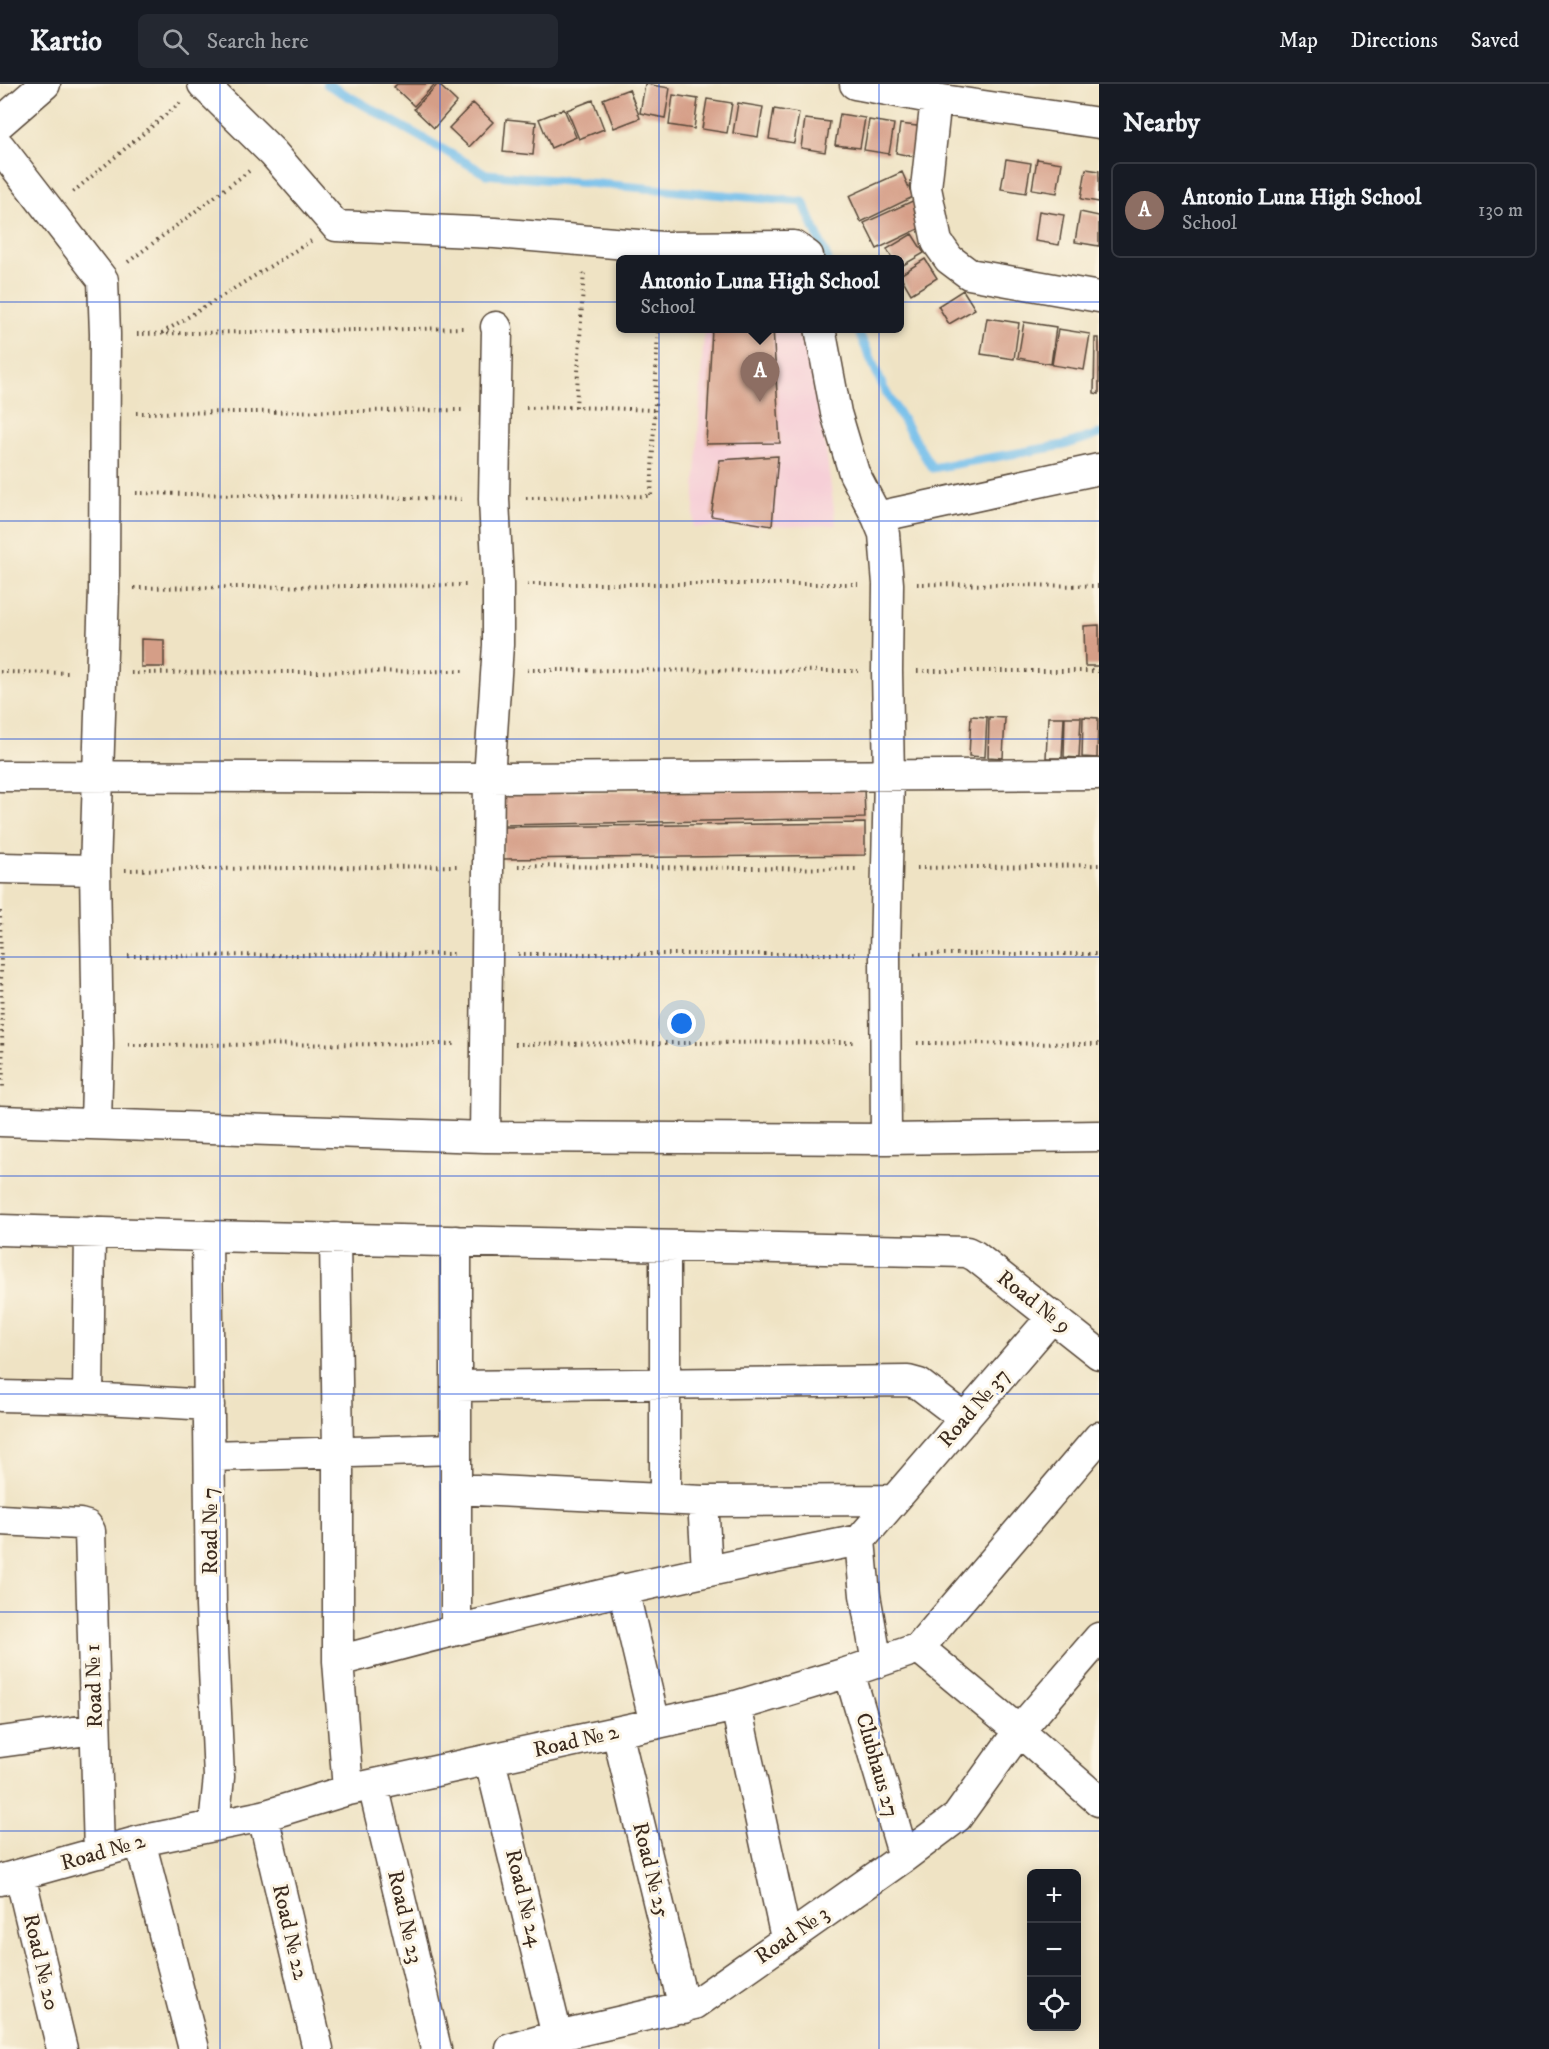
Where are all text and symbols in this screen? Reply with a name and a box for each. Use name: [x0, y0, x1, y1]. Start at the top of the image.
search box: [138, 14, 558, 68]
text: Kartio: [30, 24, 102, 59]
icon: search: [159, 25, 192, 58]
text: Search here: [207, 28, 309, 55]
text: Map: [1279, 28, 1318, 54]
text: Directions: [1351, 28, 1438, 54]
text: Saved: [1471, 28, 1519, 54]
text: Nearby: [1123, 107, 1200, 140]
text: Antonio Luna High School: [1182, 184, 1421, 211]
text: A: [1138, 198, 1151, 223]
text: 130 m: [1478, 198, 1523, 223]
text: School: [1182, 211, 1237, 236]
popup: [616, 255, 904, 333]
text: Antonio Luna High School: [640, 268, 880, 295]
text: School: [640, 295, 695, 320]
pin: A: [740, 352, 780, 402]
your location: [667, 1009, 696, 1038]
street label: Road № 9: [991, 1265, 1077, 1339]
street label: Road № 37: [932, 1363, 1016, 1453]
street label: Road № 7: [197, 1487, 224, 1575]
street label: Road № 1: [79, 1644, 109, 1728]
street label: Clubhaus 27: [849, 1710, 905, 1820]
street label: Road № 2: [531, 1718, 622, 1764]
street label: Road № 25: [626, 1819, 676, 1921]
street label: Road № 2: [58, 1827, 149, 1877]
street label: Road № 24: [499, 1846, 549, 1951]
street label: Road № 23: [381, 1868, 429, 1966]
map controls: [1027, 1869, 1081, 2031]
button: +: [1027, 1869, 1081, 1923]
street label: Road № 22: [266, 1881, 314, 1983]
street label: Road № 3: [750, 1900, 834, 1970]
street label: Road № 20: [17, 1911, 65, 2013]
button: −: [1027, 1923, 1081, 1977]
button: locate: [1027, 1977, 1081, 2031]

